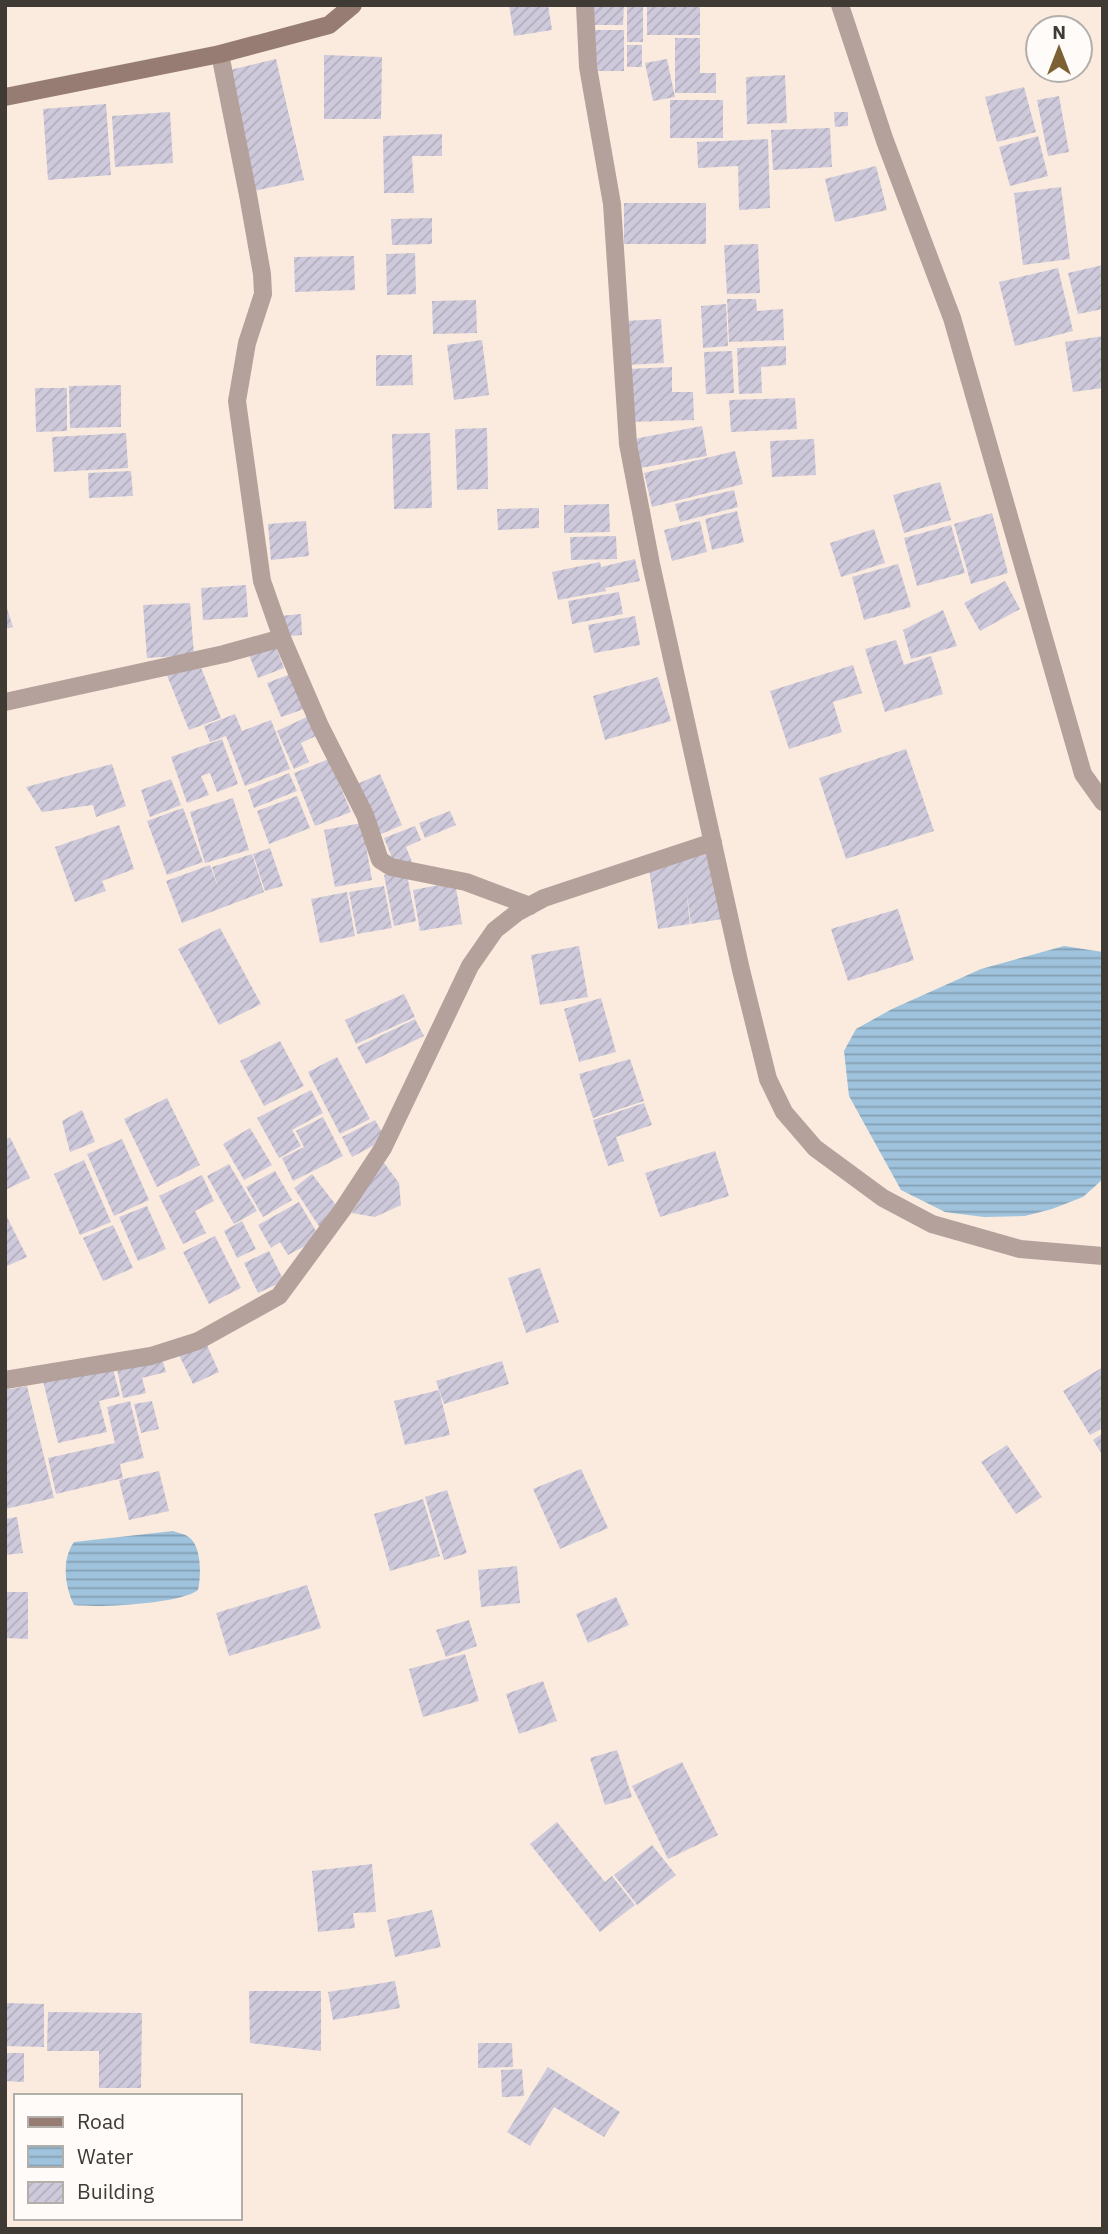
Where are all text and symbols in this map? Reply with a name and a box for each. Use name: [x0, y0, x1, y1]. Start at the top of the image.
north arrow: [1024, 14, 1094, 84]
text: N: [1052, 20, 1066, 44]
legend: [14, 2094, 242, 2220]
text: Road: [77, 2107, 125, 2135]
text: Water: [77, 2142, 134, 2170]
text: Building: [77, 2177, 154, 2205]

